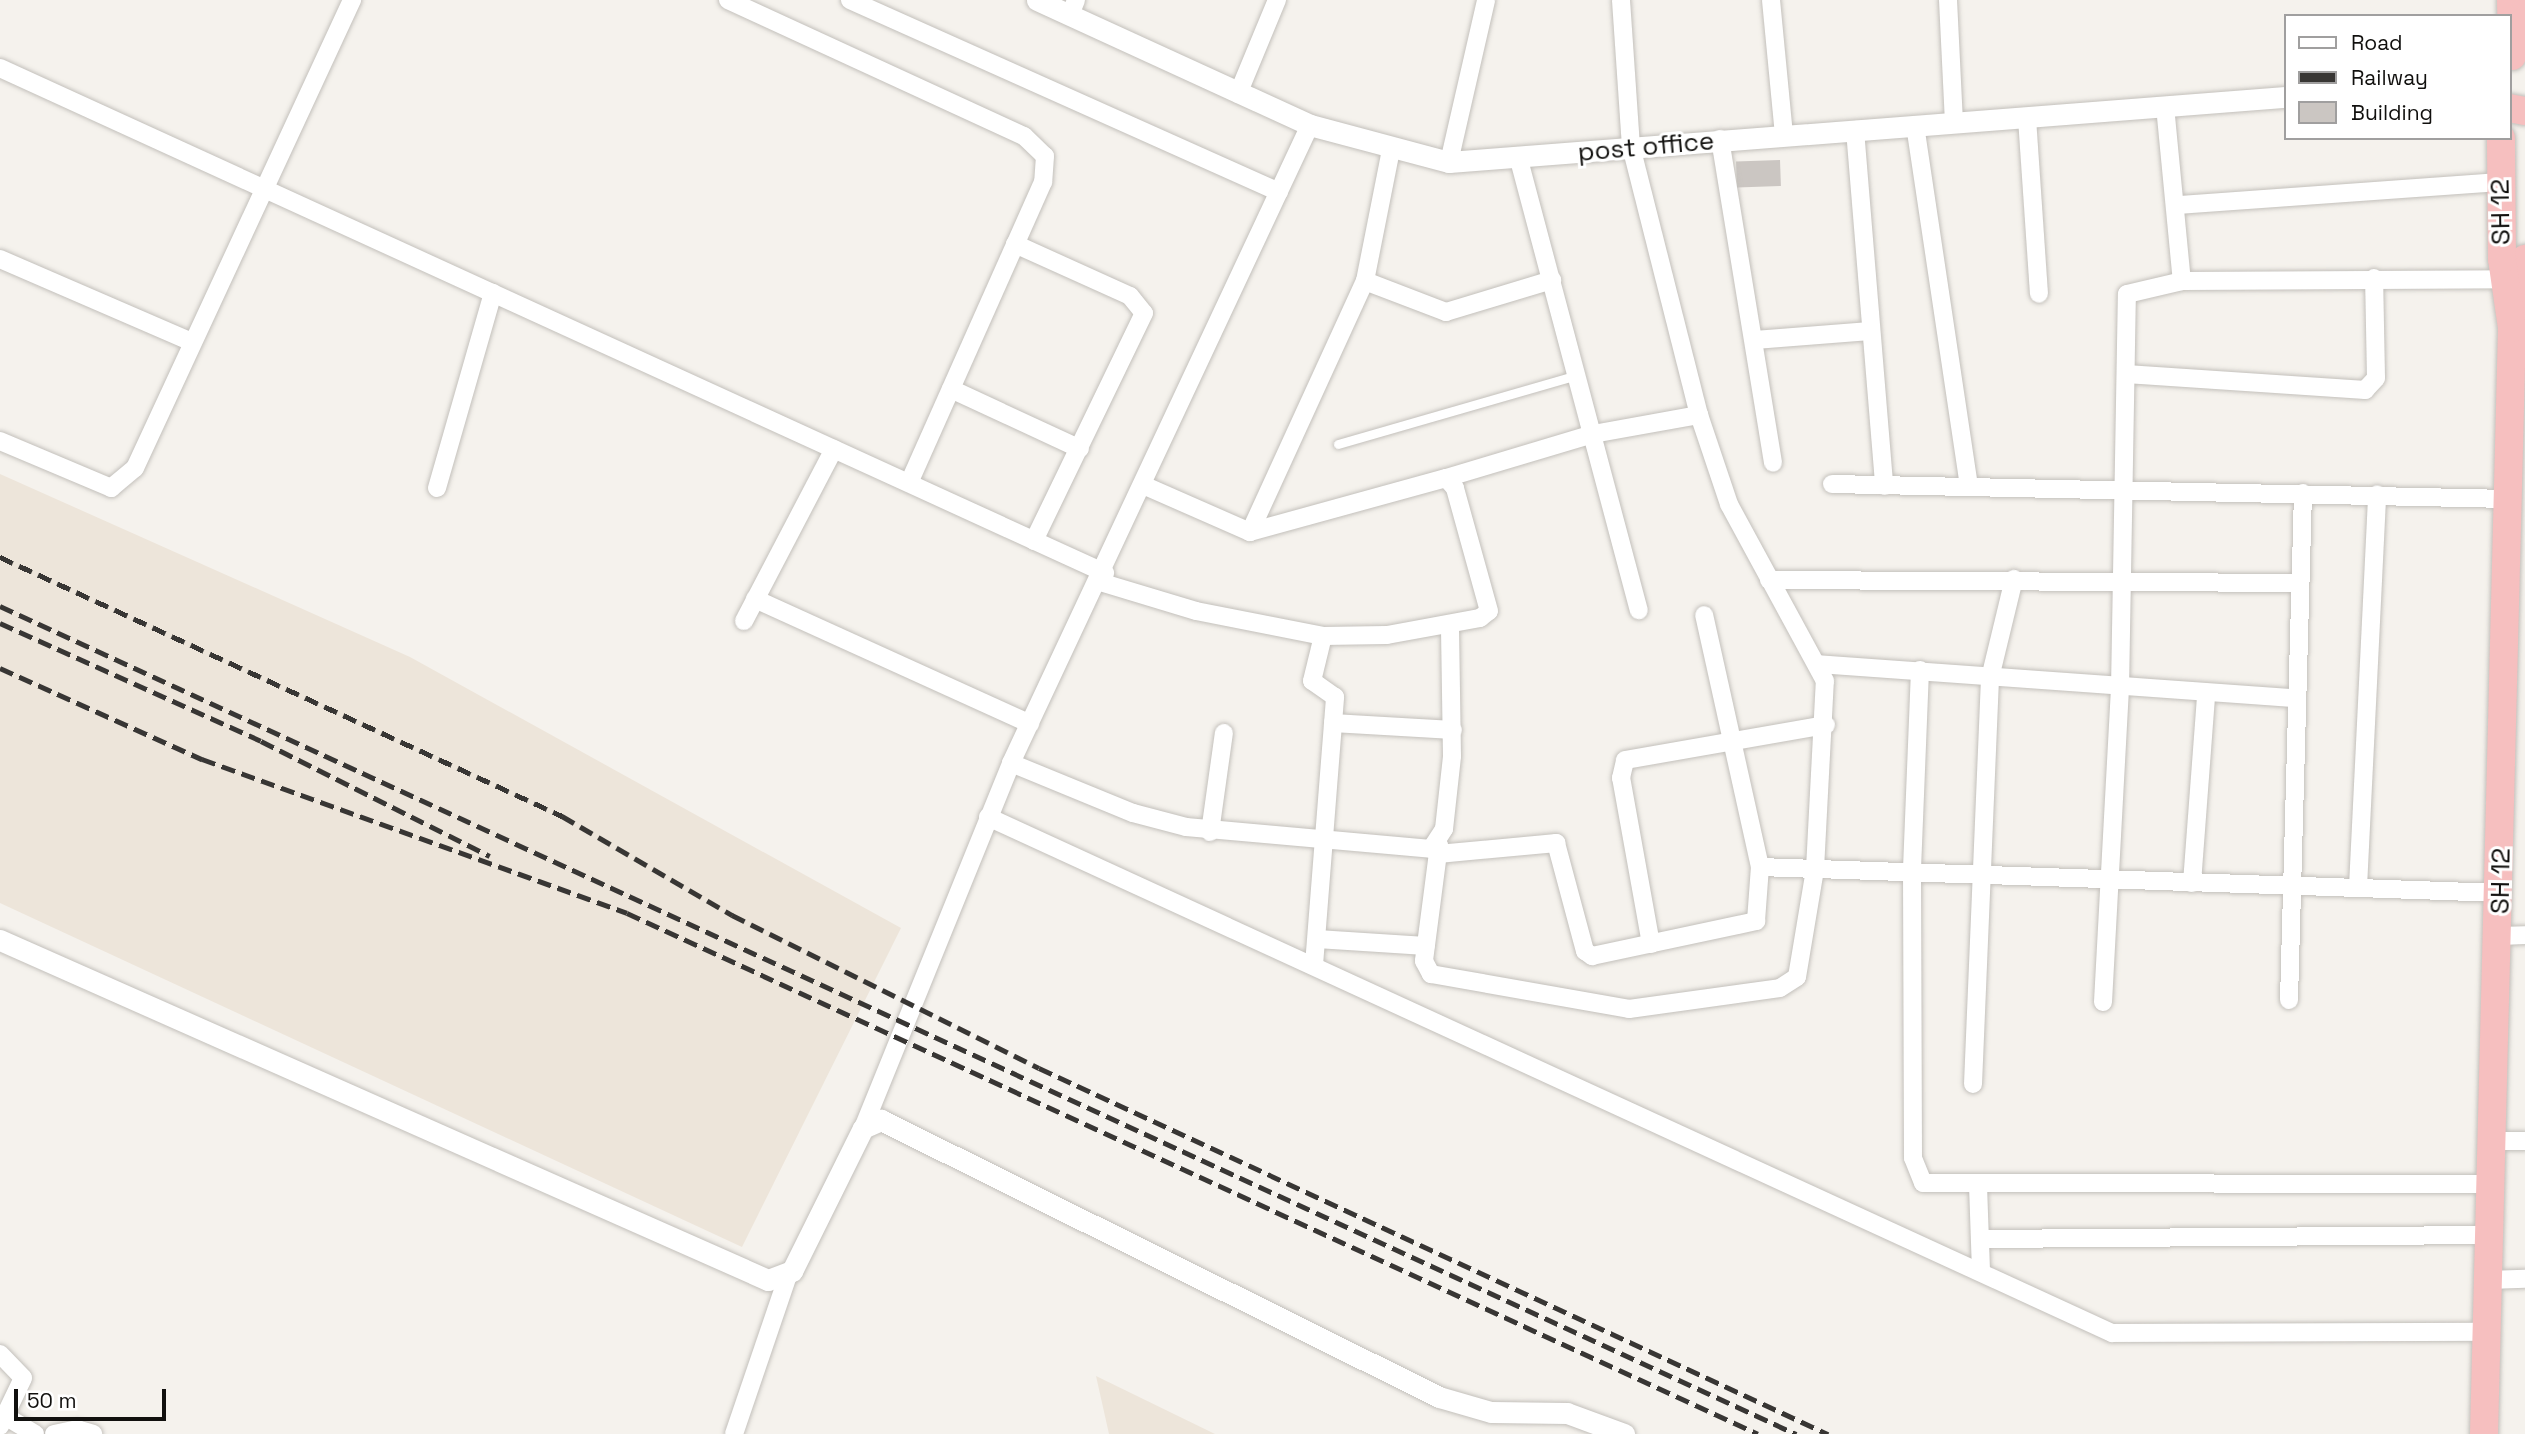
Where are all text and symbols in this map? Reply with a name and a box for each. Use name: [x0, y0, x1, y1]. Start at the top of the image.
legend: [2284, 14, 2511, 140]
text: Road: [2351, 29, 2403, 56]
text: Railway: [2351, 64, 2428, 91]
text: Building: [2351, 99, 2433, 126]
street label: post office: [1576, 125, 1716, 169]
street label: SH 12: [2485, 179, 2517, 245]
street label: SH 12: [2485, 848, 2517, 914]
scale bar: [18, 1374, 170, 1418]
text: 50 m: [27, 1387, 77, 1414]

